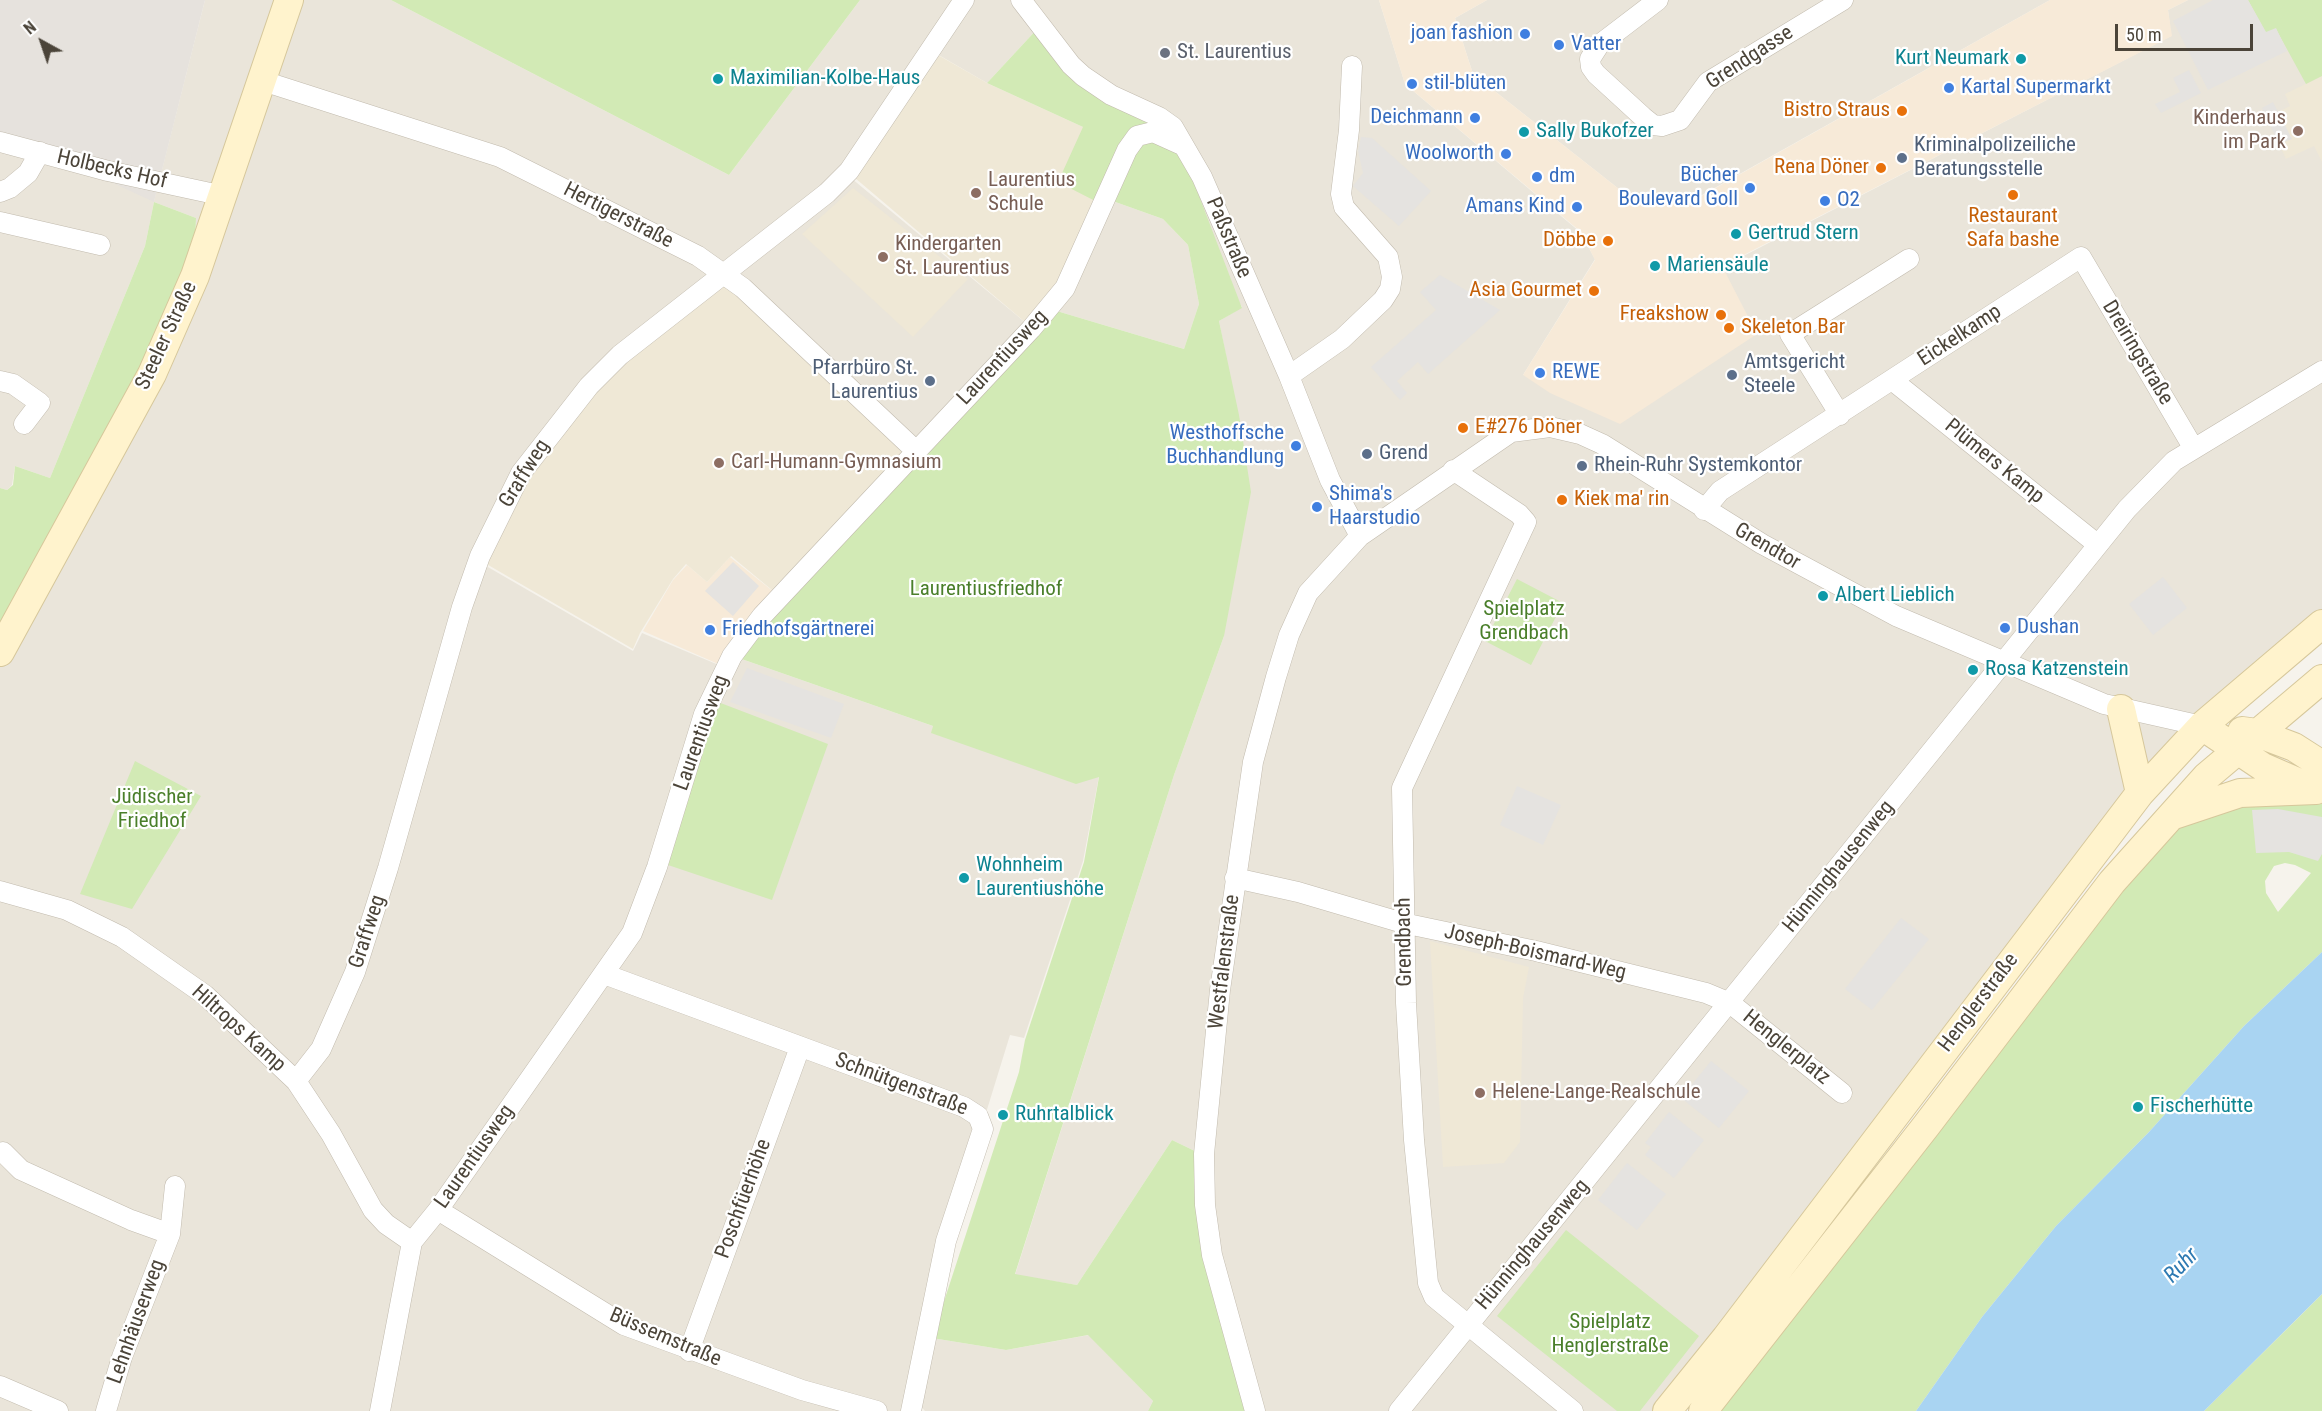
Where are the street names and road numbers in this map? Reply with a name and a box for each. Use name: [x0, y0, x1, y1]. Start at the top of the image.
street label: Grendgasse: [1702, 21, 1798, 95]
street label: Holbecks Hof: [54, 145, 170, 195]
street label: Hertigerstraße: [559, 178, 677, 254]
street label: Paßstraße: [1200, 194, 1256, 282]
street label: Steeler Straße: [131, 278, 203, 394]
street label: Dreiringstraße: [2096, 296, 2178, 410]
street label: Eickelkamp: [1913, 300, 2007, 372]
street label: Laurentiusweg: [953, 305, 1053, 411]
street label: Plümers Kamp: [1939, 414, 2049, 510]
street label: Graffweg: [494, 435, 556, 513]
street label: Grendtor: [1730, 518, 1804, 576]
street label: Laurentiusweg: [669, 672, 735, 794]
street label: Hünninghausenweg: [1778, 796, 1900, 938]
street label: Graffweg: [344, 892, 392, 972]
street label: Westfalenstraße: [1204, 893, 1246, 1031]
street label: Grendbach: [1392, 897, 1418, 987]
street label: Joseph-Boismard-Weg: [1442, 920, 1628, 986]
street label: Henglerstraße: [1934, 949, 2024, 1057]
street label: Hiltrops Kamp: [186, 980, 290, 1078]
street label: Henglerplatz: [1737, 1005, 1835, 1091]
street label: Schnütgenstraße: [831, 1048, 971, 1122]
street label: Laurentiusweg: [430, 1100, 520, 1214]
street label: Poschfüerhöhe: [711, 1136, 777, 1262]
street label: Hünninghausenweg: [1471, 1175, 1595, 1315]
street label: Lehnhäuserweg: [103, 1256, 171, 1388]
street label: Büssemstraße: [605, 1303, 725, 1373]

